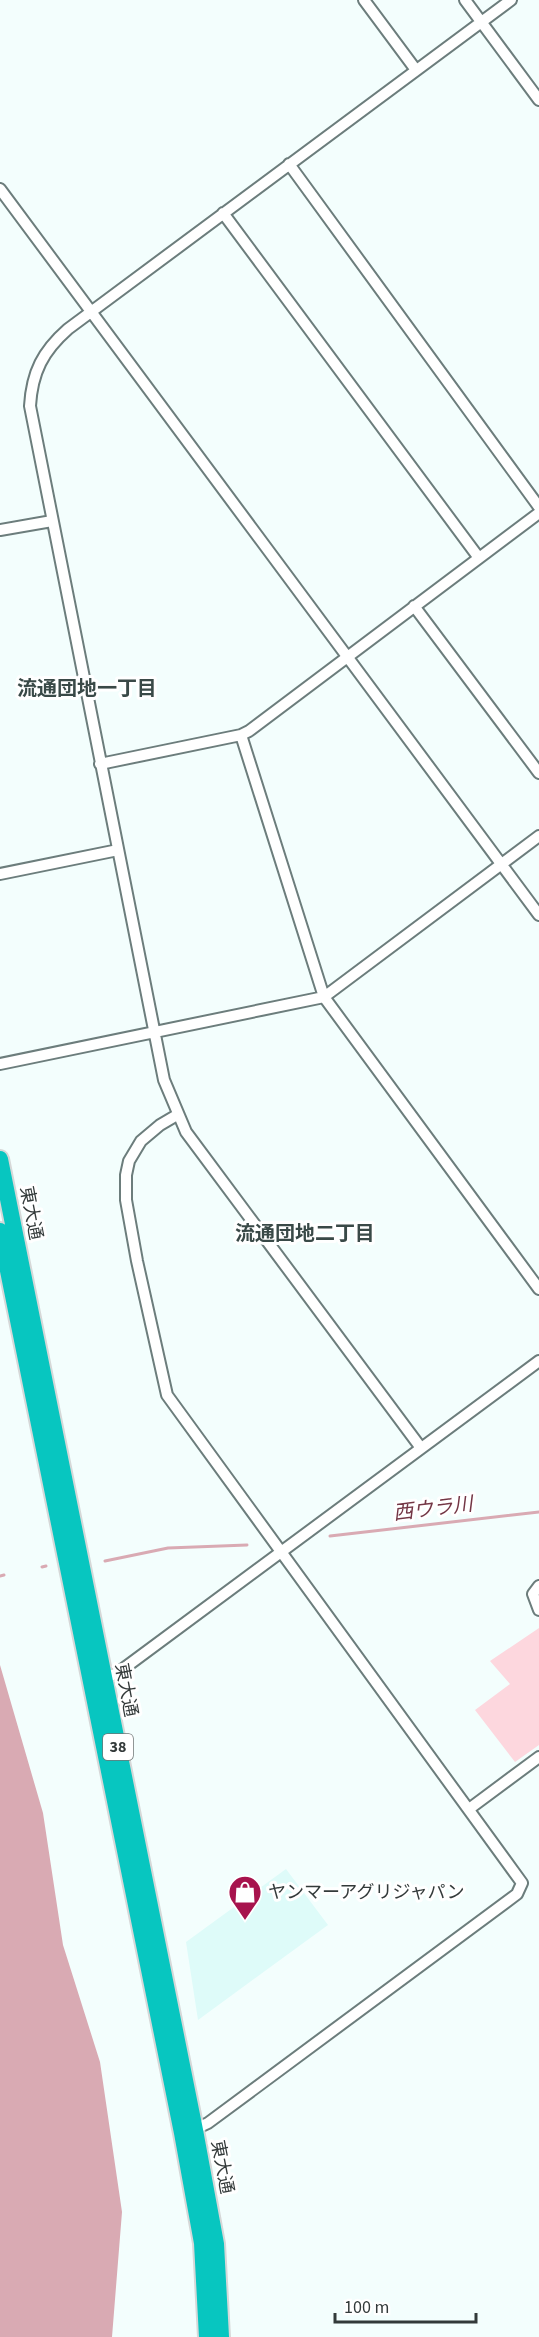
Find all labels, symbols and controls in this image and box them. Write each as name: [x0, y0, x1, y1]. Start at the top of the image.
district label: 流通団地一丁目: [17, 675, 157, 703]
street label: 東大通: [14, 1184, 48, 1242]
district label: 流通団地二丁目: [235, 1220, 375, 1248]
water label: 西ウラ川: [392, 1490, 476, 1528]
street label: 東大通: [109, 1661, 143, 1719]
road number: 38: [103, 1734, 133, 1760]
shop icon: ヤンマーアグリジャパン: [227, 1874, 263, 1921]
place label: ヤンマーアグリジャパン: [268, 1880, 464, 1905]
street label: 東大通: [205, 2138, 239, 2196]
scale bar: [335, 2286, 476, 2324]
text: 100 m: [344, 2295, 389, 2320]

